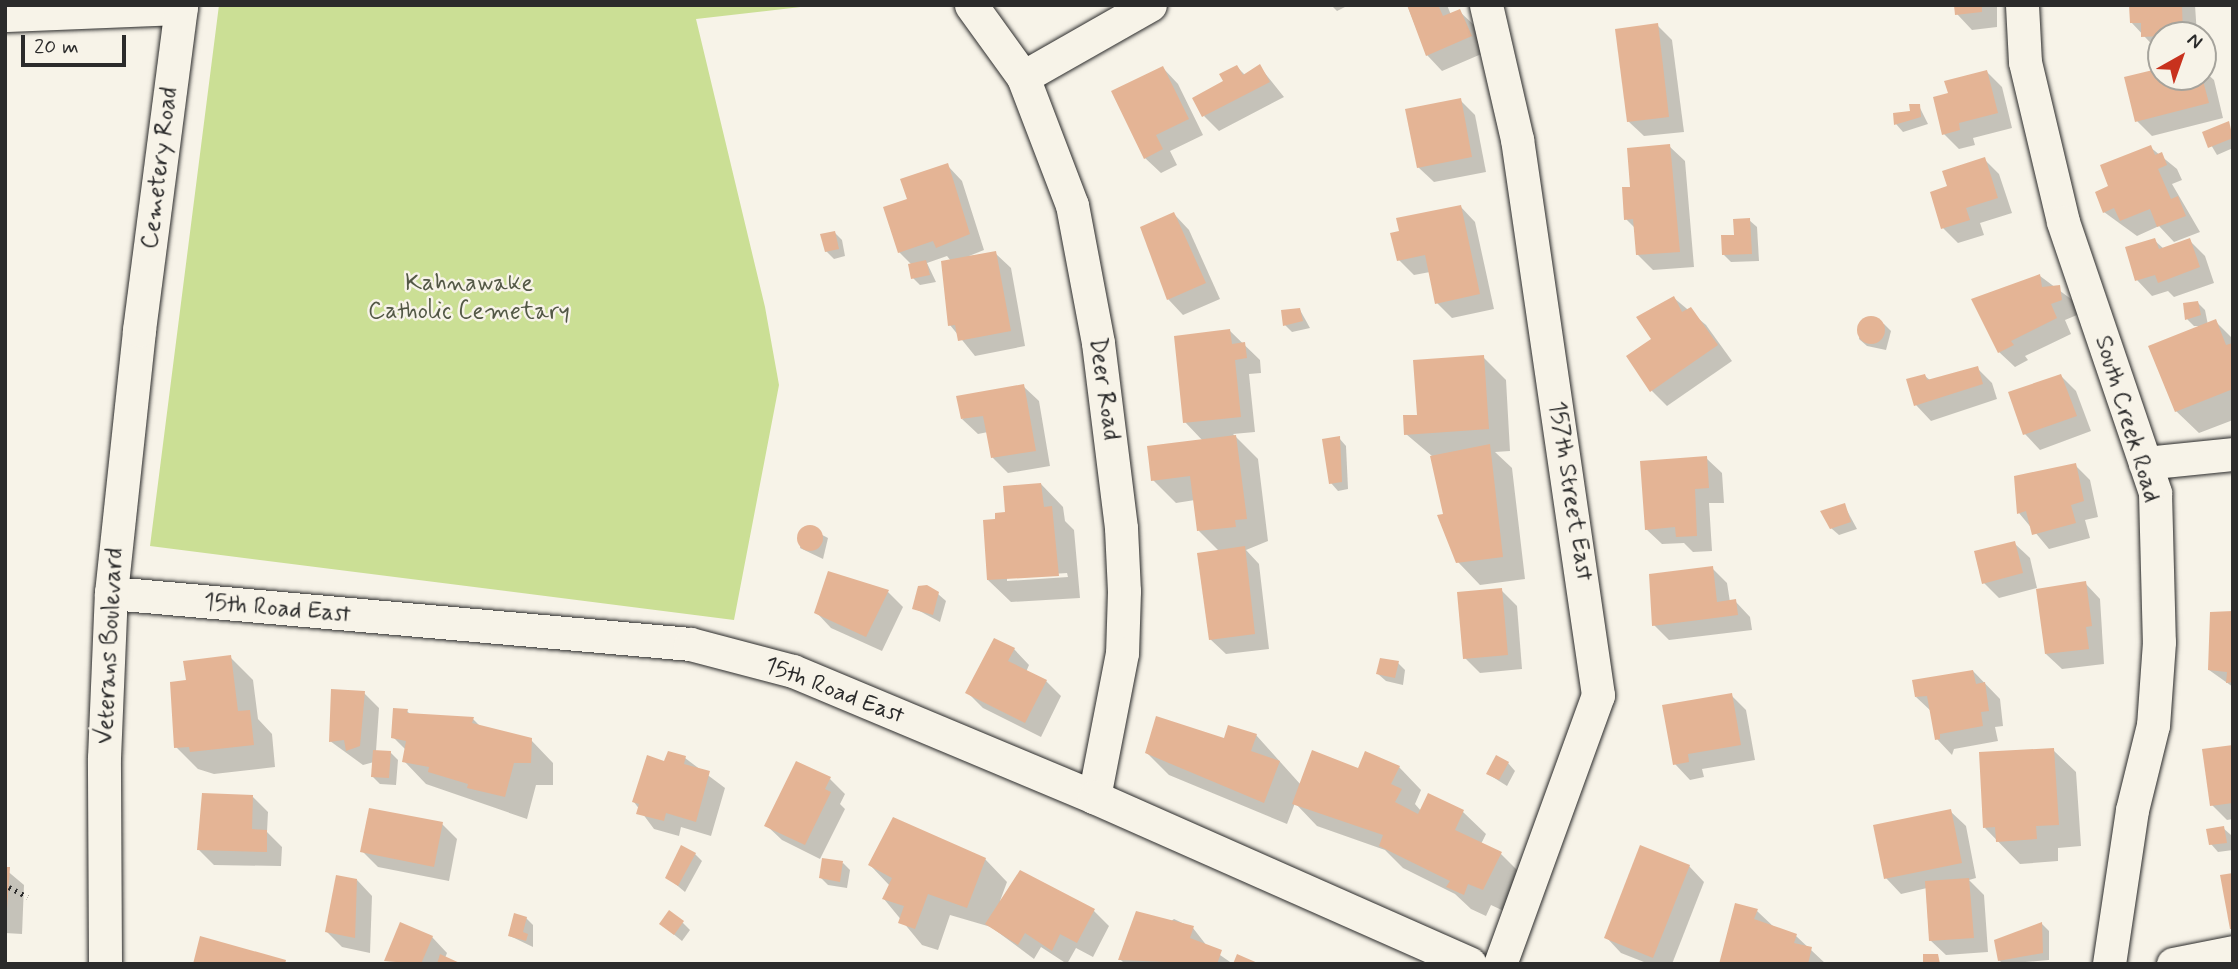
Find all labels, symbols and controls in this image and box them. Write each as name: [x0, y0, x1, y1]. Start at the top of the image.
scale bar: [24, 21, 130, 65]
north arrow: [2147, 21, 2217, 91]
text: N: [2182, 27, 2207, 55]
text: 20 m: [34, 33, 79, 61]
street label: Cemetery Road: [136, 86, 184, 250]
park label: Kahnawake Catholic Cemetary: [369, 270, 569, 326]
street label: South Creek Road: [2088, 332, 2166, 506]
street label: Deer Road: [1083, 336, 1125, 442]
street label: 157th Street East: [1542, 399, 1598, 583]
street label: Veterans Boulevard: [91, 548, 129, 744]
street label: 15th Road East: [202, 588, 352, 630]
street label: 15th Road East: [760, 651, 908, 731]

